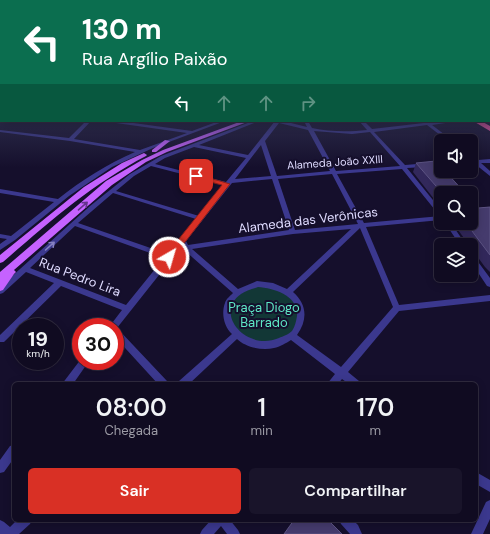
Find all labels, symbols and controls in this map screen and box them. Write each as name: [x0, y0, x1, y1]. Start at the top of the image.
text: 130 m: [82, 11, 162, 48]
icon: left: [16, 16, 68, 68]
text: Rua Argílio Paixão: [82, 47, 227, 71]
icon: left: [171, 92, 193, 114]
icon: ahead: [213, 92, 235, 114]
icon: ahead: [255, 92, 277, 114]
icon: right: [297, 92, 319, 114]
map controls: [434, 134, 478, 282]
button: sound: [434, 134, 478, 178]
street label: Alameda João XXIII: [287, 152, 383, 172]
pin: [179, 159, 213, 193]
icon: arrive: [185, 165, 207, 187]
button: search: [434, 186, 478, 230]
one-way arrow: [77, 201, 88, 210]
street label: Alameda das Verônicas: [237, 203, 379, 237]
position arrow: [148, 236, 190, 278]
button: layers: [434, 238, 478, 282]
one-way arrow: [44, 241, 55, 250]
street label: Rua Pedro Lira: [37, 254, 123, 300]
park label: Praça Diogo Barrado: [228, 299, 300, 331]
speed limit sign: 30: [72, 318, 124, 370]
text: 19: [28, 326, 48, 352]
text: km/h: [26, 347, 50, 360]
text: 08:00: [96, 392, 167, 423]
text: 1: [257, 392, 266, 423]
text: 170: [356, 392, 394, 423]
text: Chegada: [104, 422, 158, 439]
text: min: [251, 422, 273, 439]
text: m: [370, 422, 381, 439]
button: Sair: [28, 468, 241, 514]
button: Compartilhar: [249, 468, 462, 514]

